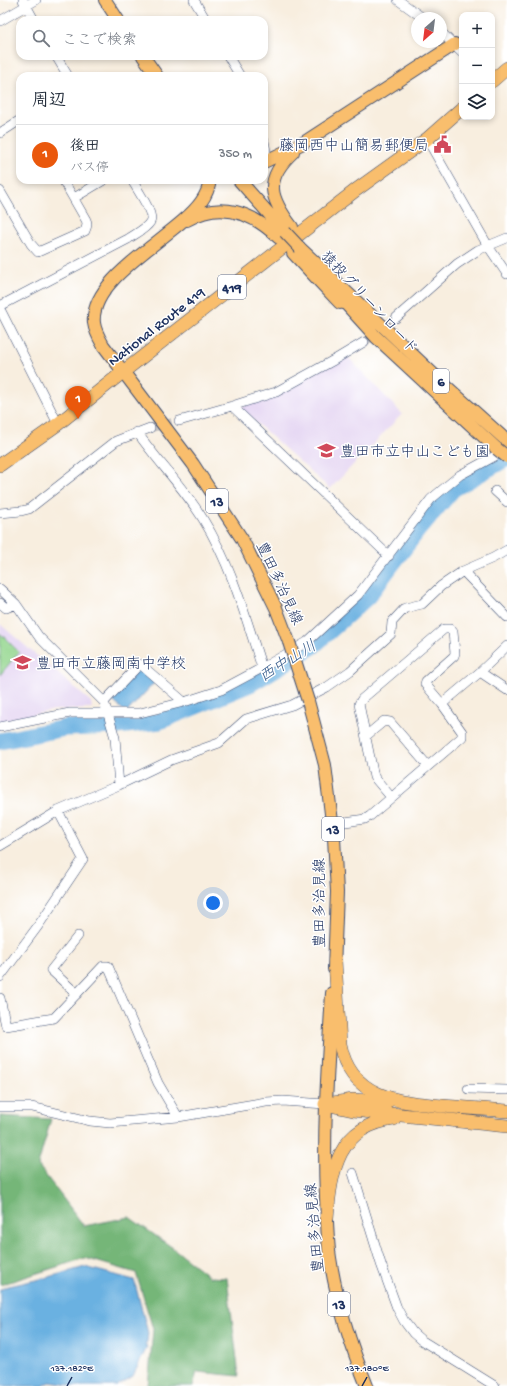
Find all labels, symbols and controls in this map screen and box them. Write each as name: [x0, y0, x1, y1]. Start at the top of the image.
north arrow: [411, 12, 447, 48]
map controls: [459, 12, 495, 120]
button: +: [459, 12, 495, 48]
search box: [16, 16, 268, 60]
icon: search: [30, 27, 52, 49]
text: ここで検索: [62, 32, 137, 50]
button: −: [459, 48, 495, 84]
button: layers: [459, 84, 495, 120]
text: 周辺: [32, 92, 66, 112]
public building icon: 藤岡西中山簡易郵便局: [432, 135, 452, 155]
place label: 藤岡西中山簡易郵便局: [279, 137, 429, 156]
text: 後田: [70, 138, 100, 156]
text: 1: [42, 147, 48, 162]
text: 350 m: [219, 147, 252, 162]
text: バス停: [70, 161, 109, 176]
street label: 猿投グリーンロード: [316, 248, 422, 359]
road number: 419: [218, 275, 246, 299]
street label: National Route 419: [105, 284, 210, 371]
road number: 6: [433, 369, 449, 393]
pin: 1: [65, 386, 91, 419]
school or university icon: 豊田市立中山こども園: [317, 441, 337, 461]
place label: 豊田市立中山こども園: [340, 443, 490, 462]
road number: 13: [206, 489, 228, 513]
street label: 豊田多治見線: [251, 539, 306, 628]
water label: 西中山川: [256, 636, 321, 688]
school or university icon: 豊田市立藤岡南中学校: [13, 653, 33, 673]
place label: 豊田市立藤岡南中学校: [36, 655, 186, 674]
road number: 13: [322, 817, 344, 841]
street label: 豊田多治見線: [311, 858, 330, 948]
your location: [203, 893, 223, 913]
street label: 豊田多治見線: [302, 1182, 329, 1274]
road number: 13: [328, 1292, 350, 1316]
text: 137.182°E: [50, 1363, 94, 1375]
text: 137.180°E: [344, 1363, 390, 1375]

